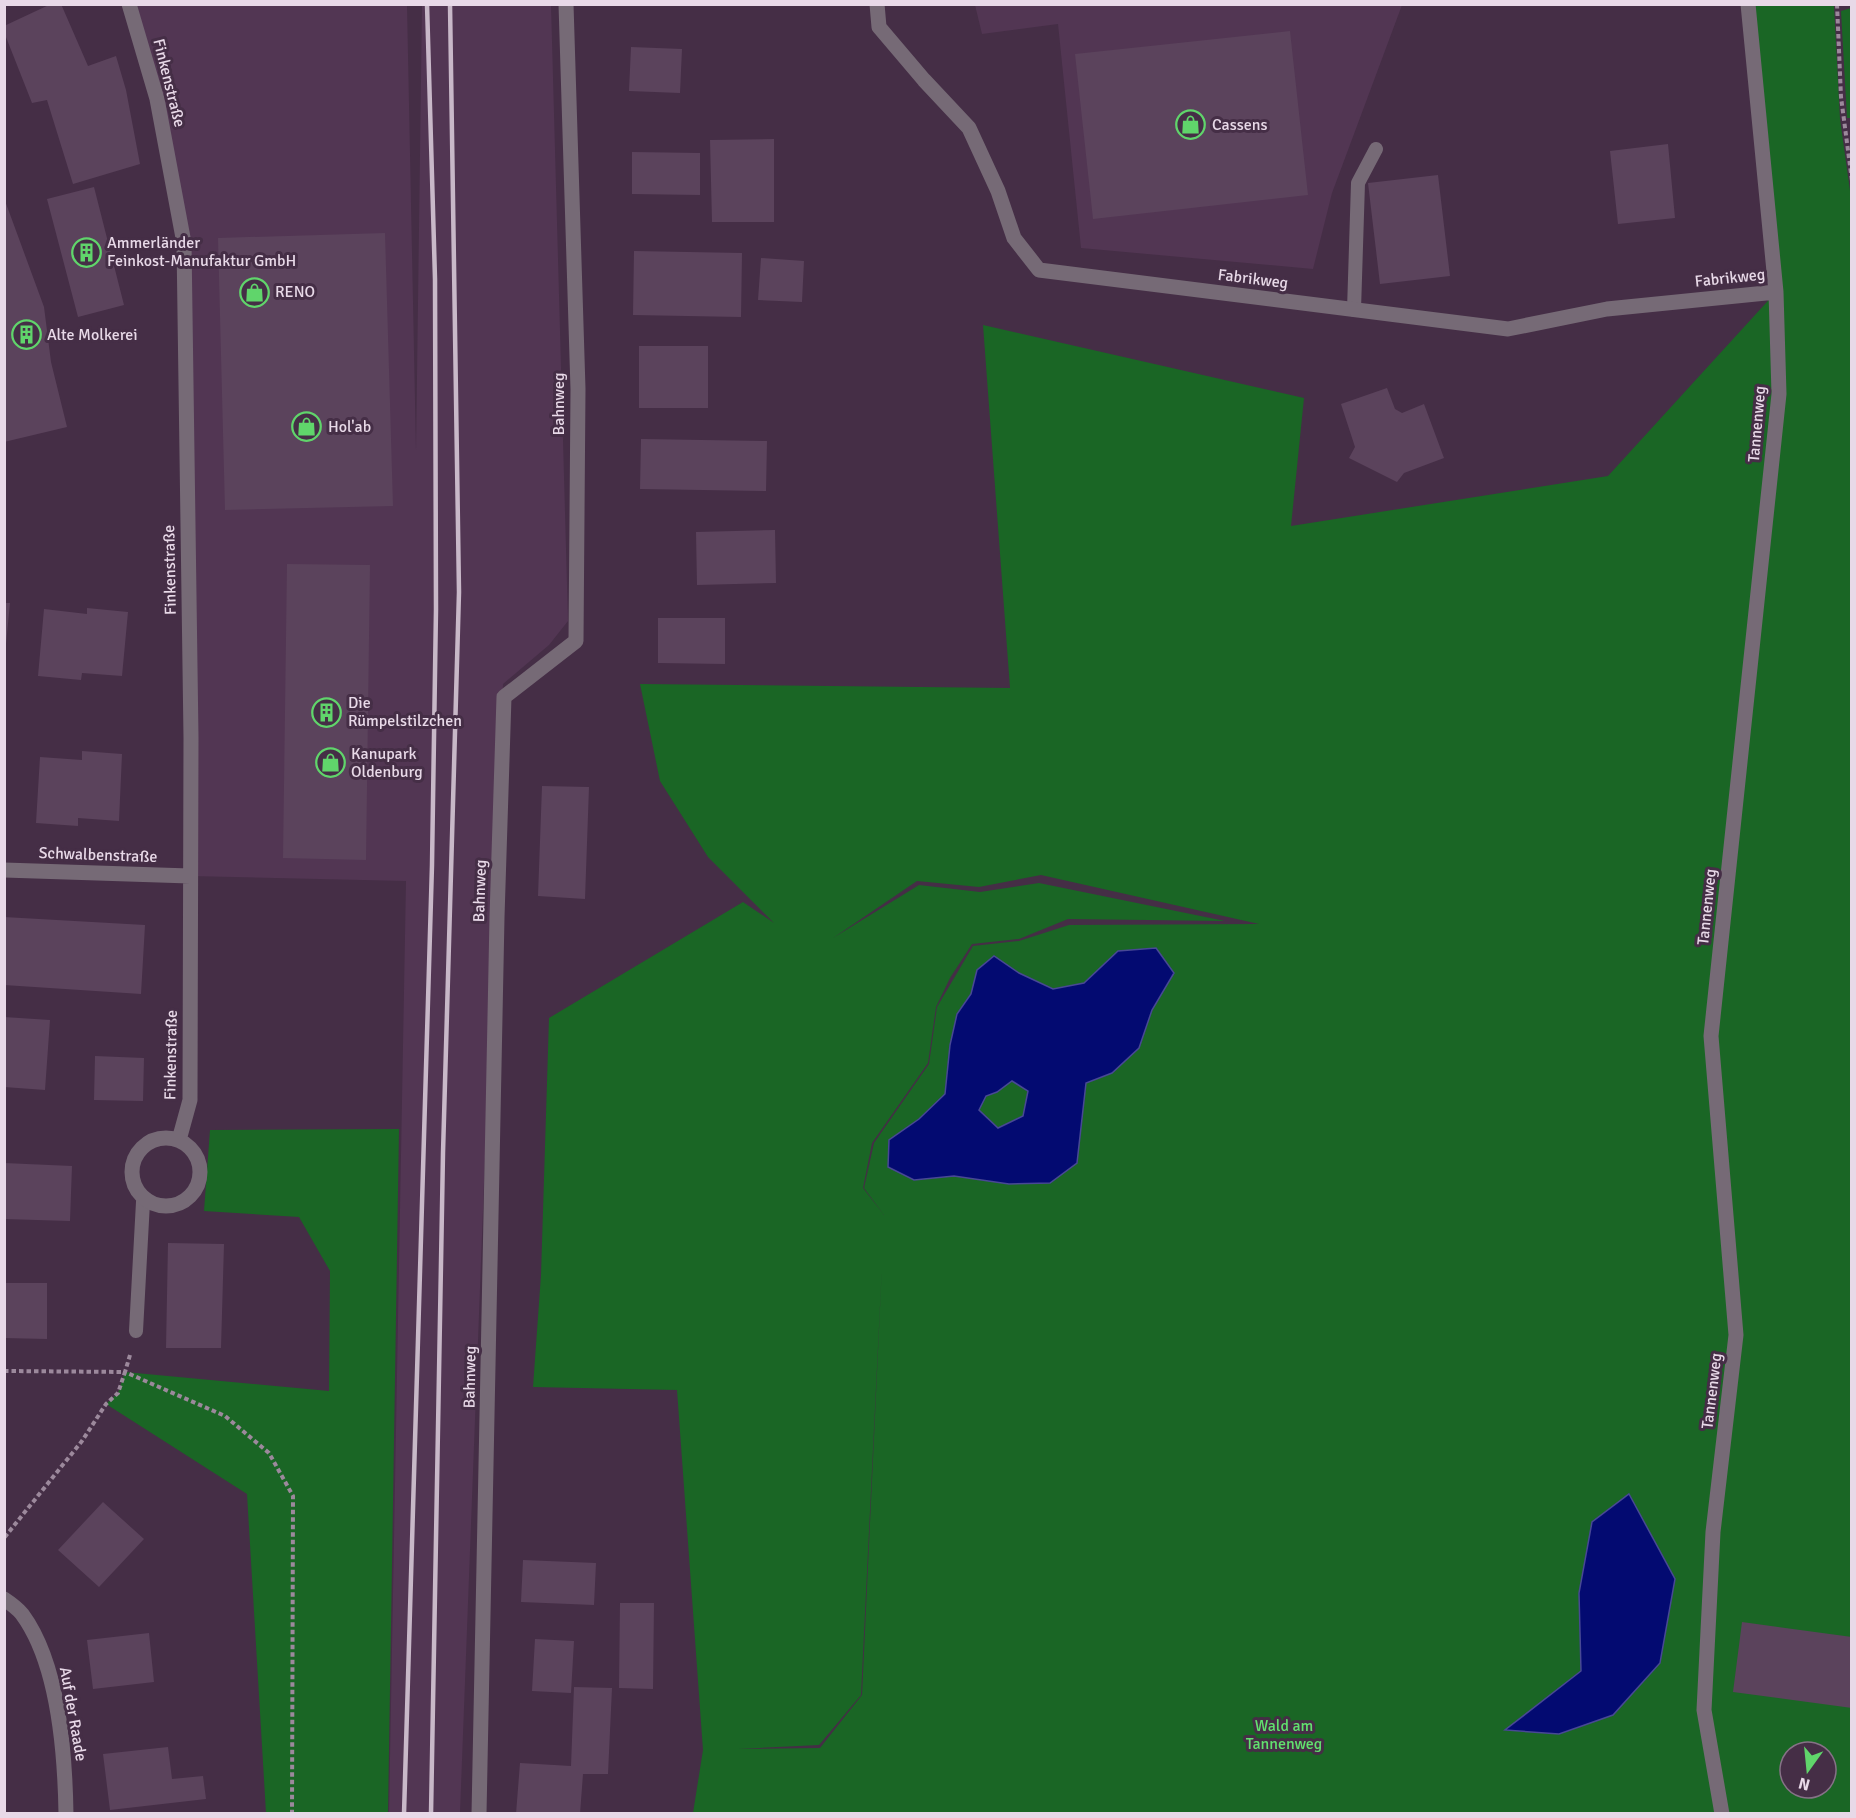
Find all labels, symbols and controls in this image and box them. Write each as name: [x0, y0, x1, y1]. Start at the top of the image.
street label: Finkenstraße: [148, 37, 190, 129]
shop icon: Cassens: [1175, 109, 1207, 141]
place label: Cassens: [1212, 115, 1267, 135]
place label: Ammerländer Feinkost-Manufaktur GmbH: [107, 233, 296, 271]
building icon: Ammerländer Feinkost-Manufaktur GmbH: [70, 236, 102, 268]
street label: Fabrikweg: [1694, 264, 1766, 292]
street label: Fabrikweg: [1217, 265, 1289, 293]
shop icon: RENO: [238, 276, 270, 308]
place label: RENO: [275, 282, 315, 302]
building icon: Alte Molkerei: [10, 319, 42, 351]
place label: Alte Molkerei: [47, 325, 138, 345]
street label: Bahnweg: [549, 373, 569, 435]
street label: Tannenweg: [1744, 385, 1770, 463]
shop icon: Hol'ab: [291, 411, 323, 443]
place label: Hol'ab: [328, 417, 371, 437]
street label: Finkenstraße: [159, 525, 181, 615]
place label: Die Rümpelstilzchen: [348, 693, 462, 731]
building icon: Die Rümpelstilzchen: [311, 696, 343, 728]
place label: Kanupark Oldenburg: [351, 744, 423, 782]
shop icon: Kanupark Oldenburg: [314, 747, 346, 779]
street label: Schwalbenstraße: [38, 843, 158, 867]
street label: Bahnweg: [469, 859, 491, 923]
street label: Tannenweg: [1693, 868, 1721, 946]
street label: Finkenstraße: [160, 1010, 182, 1100]
street label: Bahnweg: [459, 1345, 481, 1409]
street label: Tannenweg: [1697, 1352, 1727, 1430]
street label: Auf der Raade: [55, 1665, 91, 1763]
park label: Wald am Tannenweg: [1246, 1716, 1322, 1754]
north arrow: [1778, 1740, 1838, 1800]
text: N: [1796, 1772, 1812, 1795]

